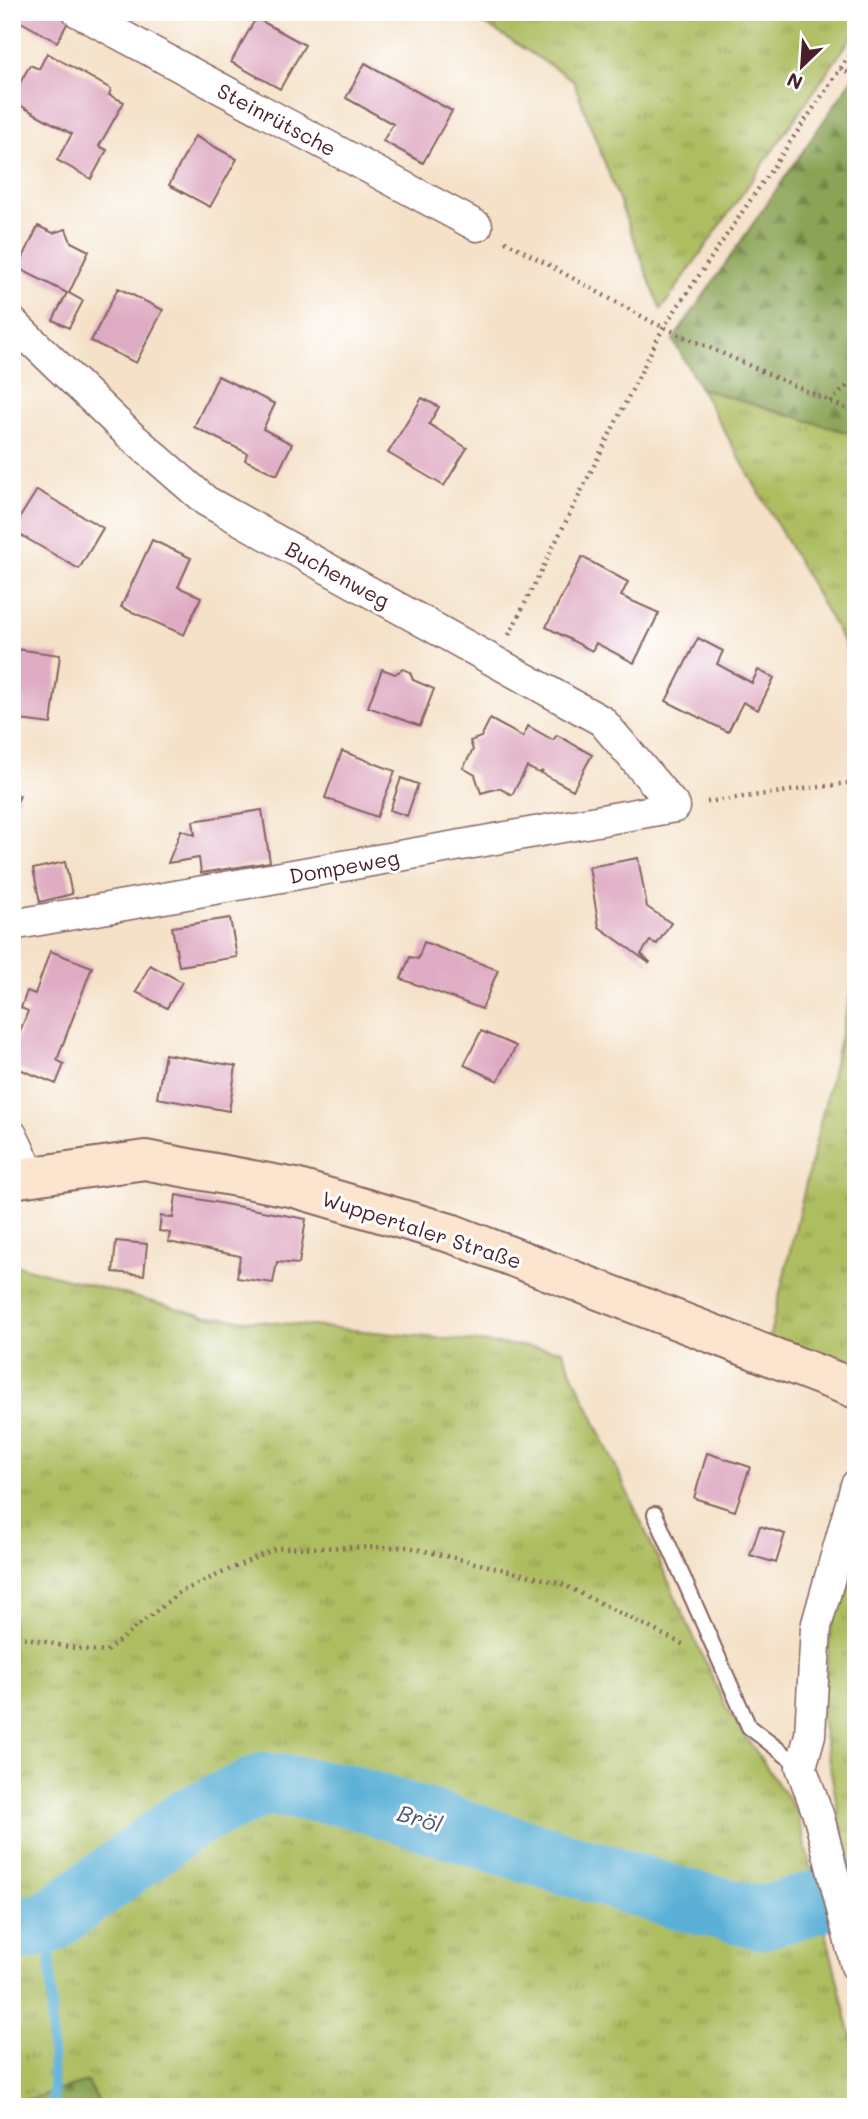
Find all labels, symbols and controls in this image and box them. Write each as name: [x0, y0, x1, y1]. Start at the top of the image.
north arrow: [766, 32, 836, 102]
text: N: [783, 67, 806, 96]
street label: Steinrütsche: [213, 76, 341, 162]
street label: Buchenweg: [281, 534, 395, 614]
street label: Dompeweg: [287, 843, 401, 889]
street label: Wuppertaler Straße: [319, 1184, 525, 1274]
water label: Bröl: [394, 1797, 446, 1839]

